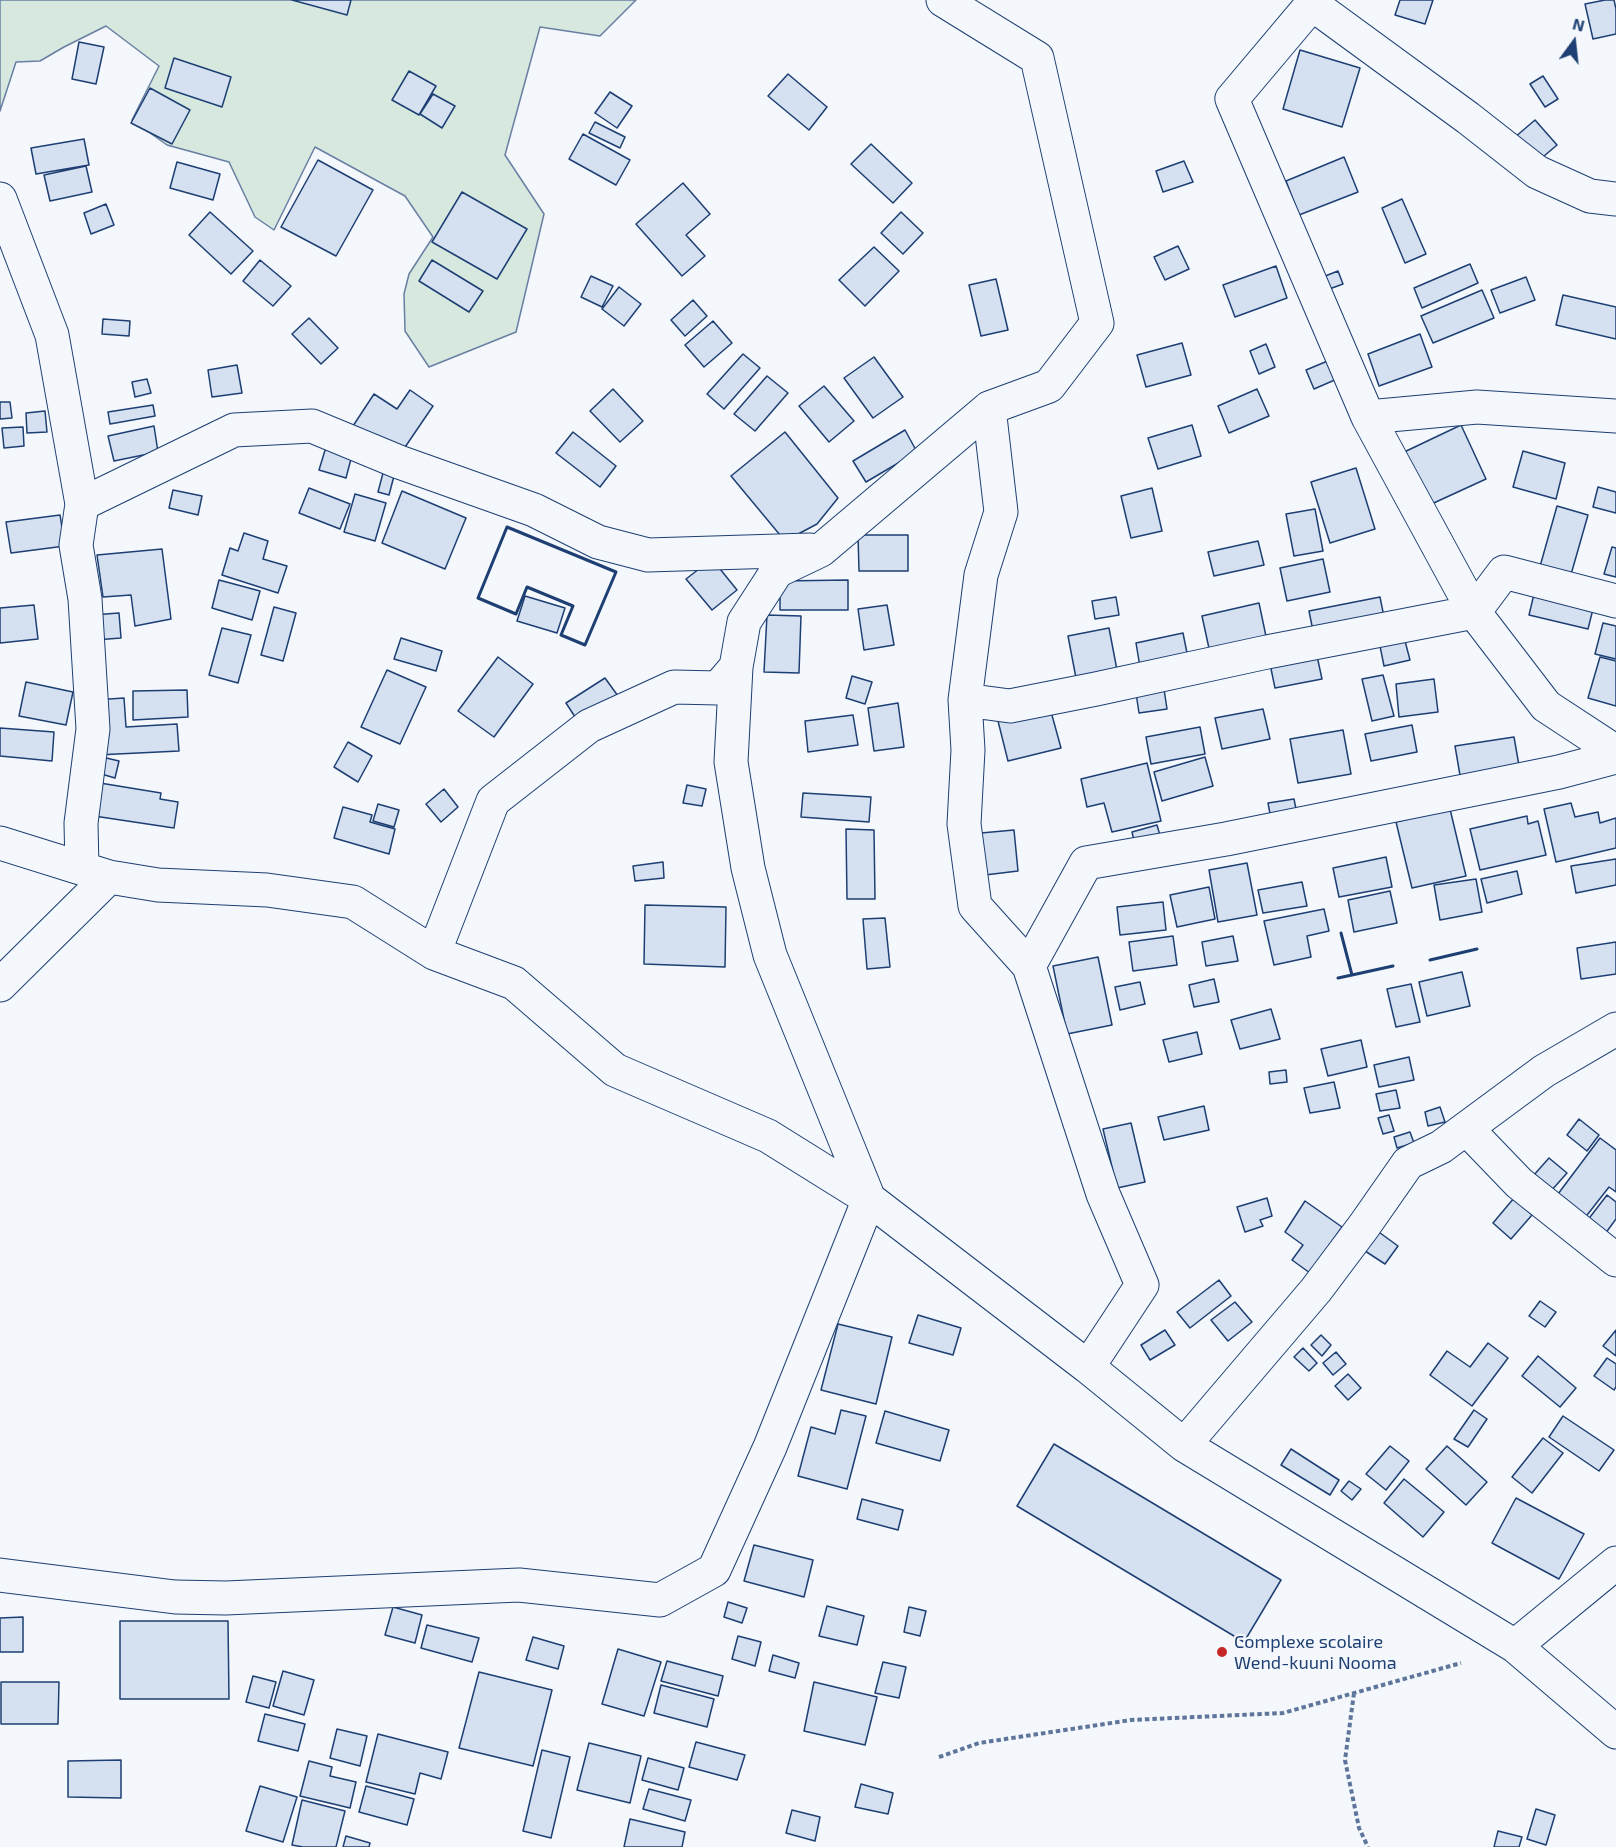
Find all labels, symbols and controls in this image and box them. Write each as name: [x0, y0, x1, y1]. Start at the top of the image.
north arrow: [1544, 12, 1604, 72]
text: N: [1571, 13, 1587, 35]
place label: Complexe scolaire Wend-kuuni Nooma: [1234, 1631, 1397, 1674]
marker: Complexe scolaire Wend-kuuni Nooma: [1215, 1645, 1229, 1659]

